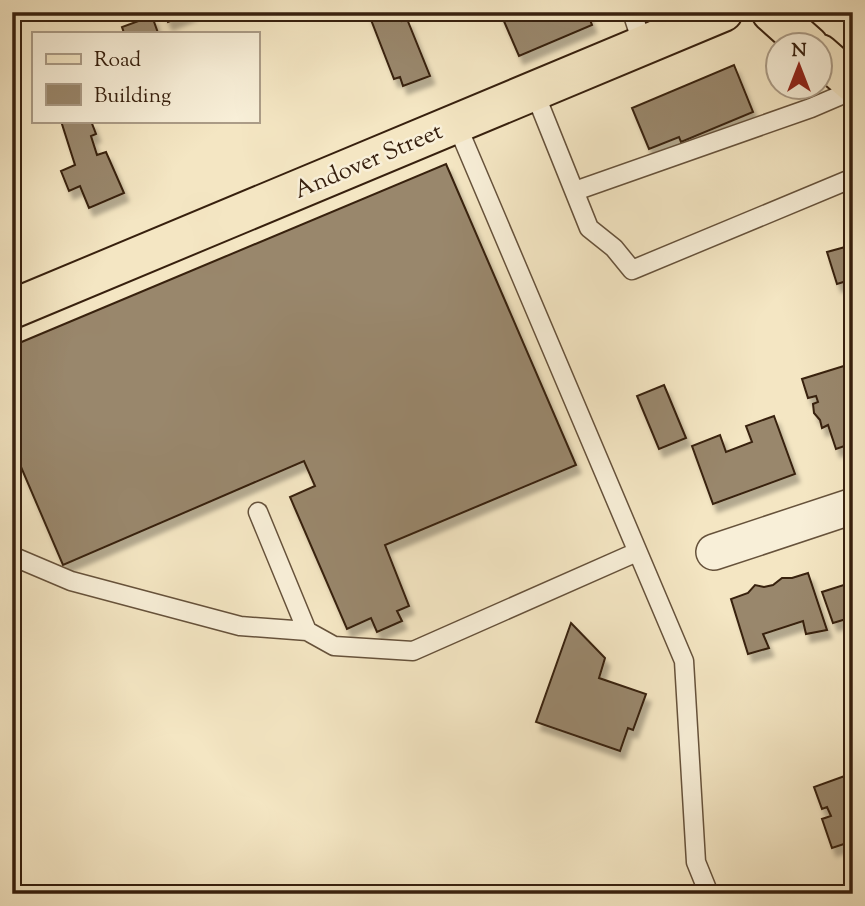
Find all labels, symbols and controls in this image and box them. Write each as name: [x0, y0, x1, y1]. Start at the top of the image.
legend: [32, 32, 259, 122]
north arrow: [764, 32, 834, 102]
text: N: [791, 38, 807, 65]
text: Road: [94, 46, 141, 76]
text: Building: [94, 82, 171, 112]
street label: Andover Street: [289, 115, 448, 208]

